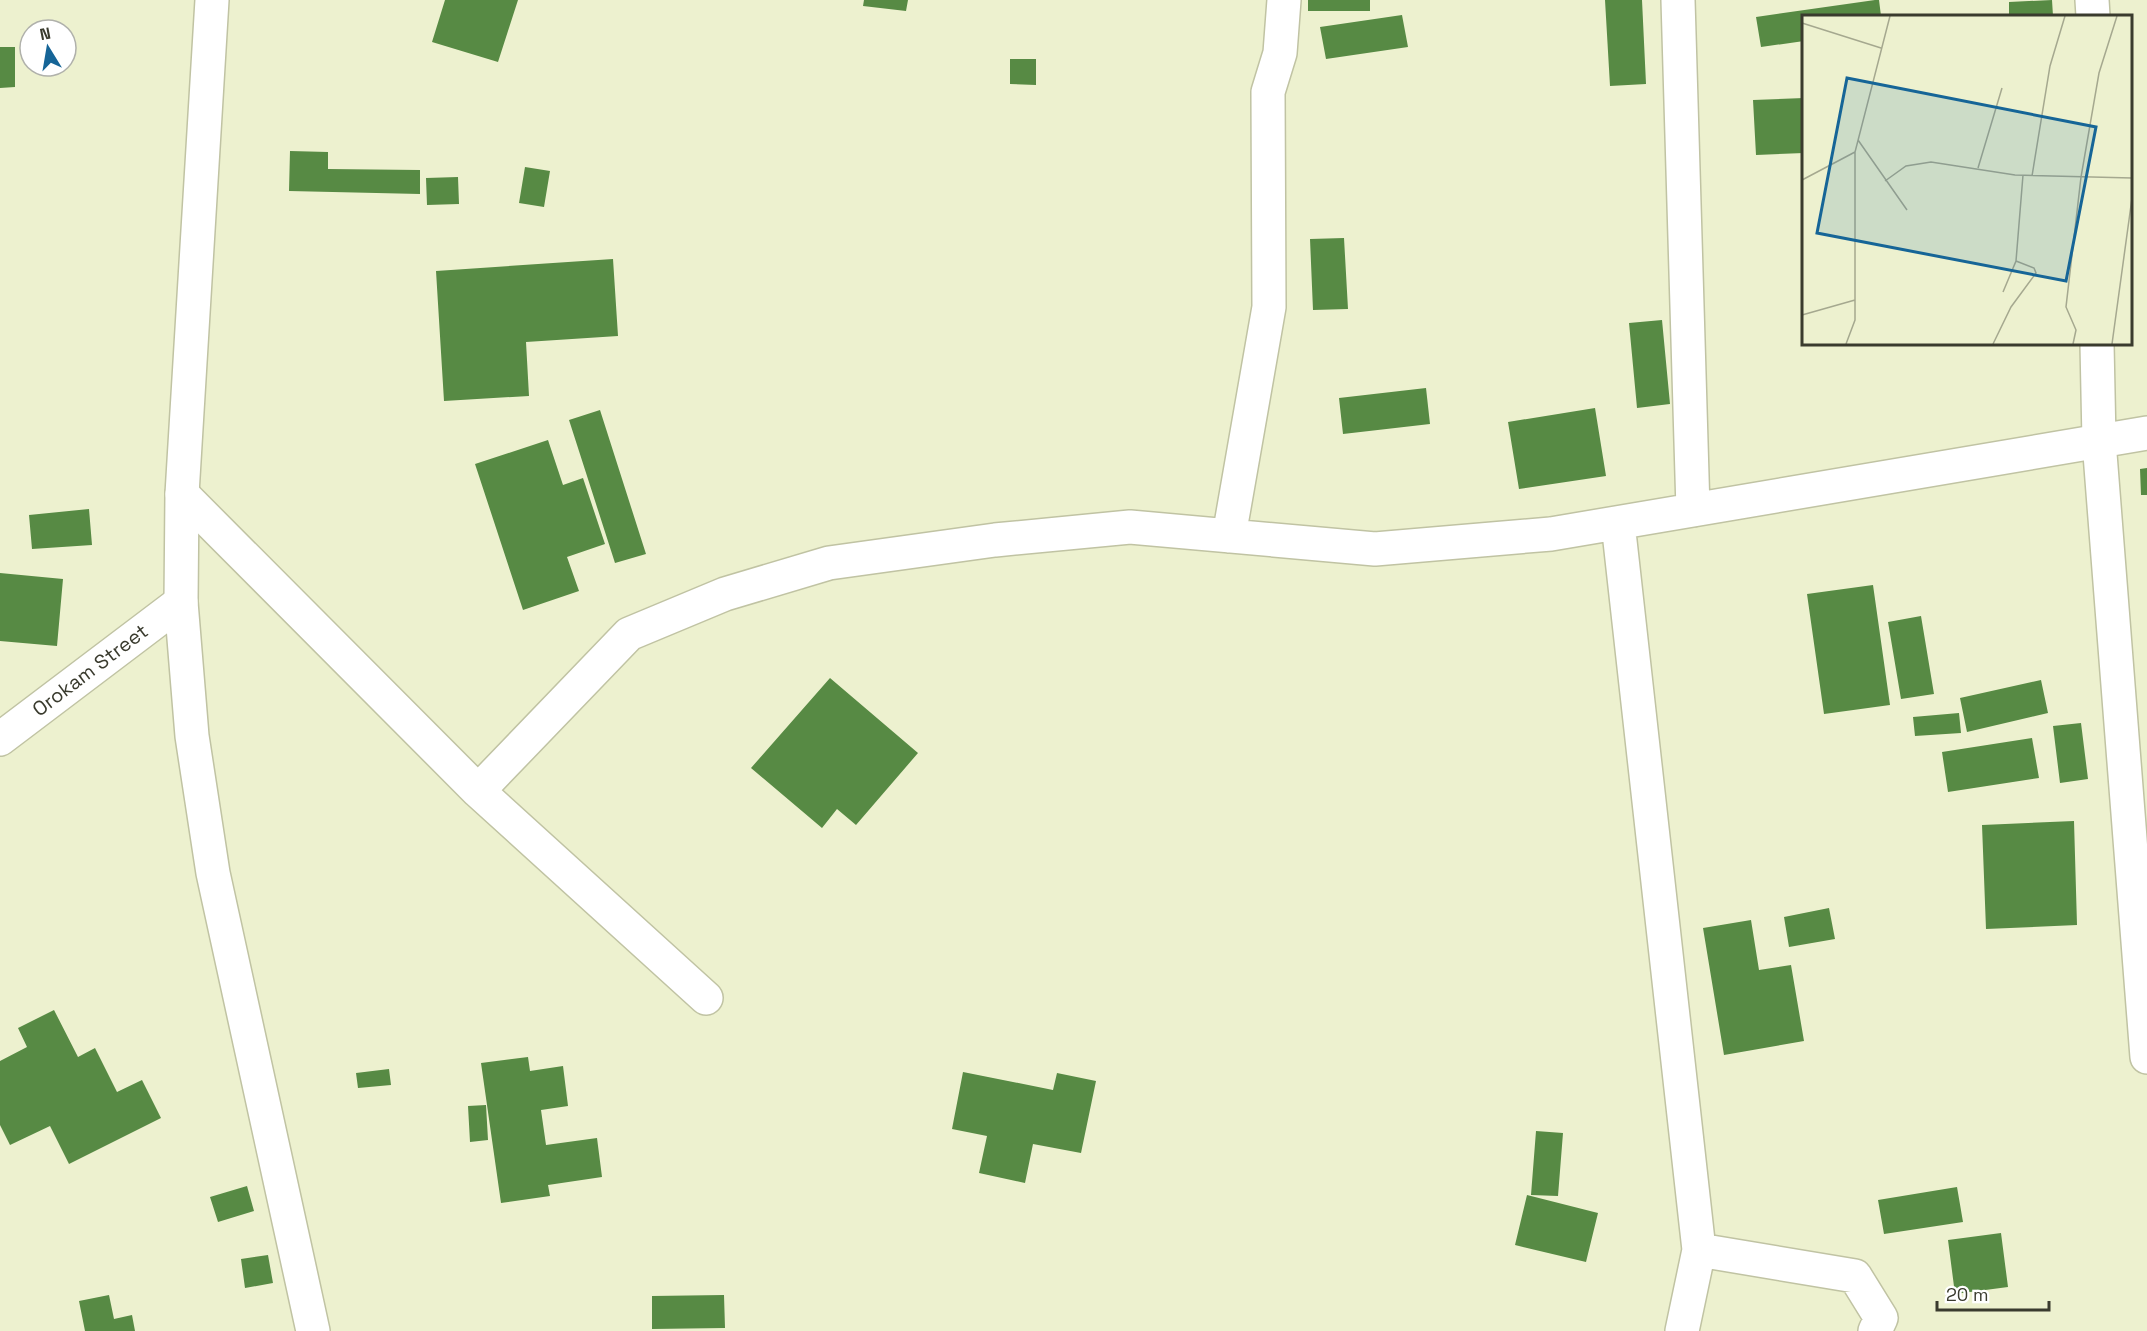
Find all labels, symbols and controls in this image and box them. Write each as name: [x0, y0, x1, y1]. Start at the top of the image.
inset map: [1802, 15, 2132, 345]
north arrow: [18, 18, 78, 78]
text: N: [38, 22, 53, 45]
street label: Orokam Street: [27, 618, 153, 722]
scale bar: [1937, 1274, 2050, 1312]
text: 20 m: [1946, 1283, 1989, 1306]

